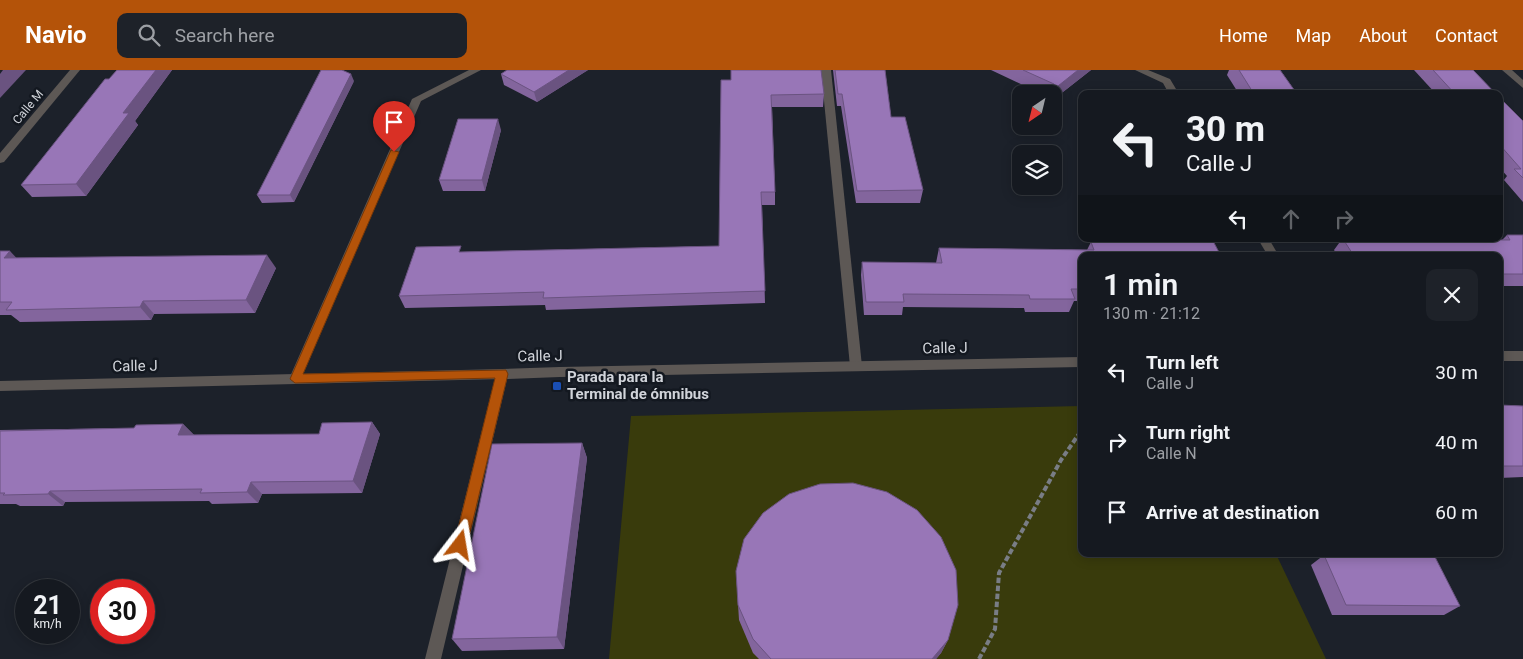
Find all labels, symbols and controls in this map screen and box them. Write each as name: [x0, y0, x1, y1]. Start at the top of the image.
search box: [117, 13, 467, 58]
text: Navio: [25, 21, 87, 49]
icon: search: [135, 21, 163, 49]
text: Search here: [175, 24, 275, 47]
text: Home: [1219, 25, 1268, 46]
text: Map: [1296, 25, 1331, 46]
text: About: [1359, 25, 1407, 46]
text: Contact: [1435, 25, 1498, 46]
north arrow: [1012, 85, 1062, 135]
map controls: [1012, 85, 1062, 195]
street label: Calle M: [10, 87, 46, 127]
pin: [373, 101, 415, 152]
icon: arrive: [380, 108, 408, 136]
text: 30 m: [1186, 109, 1265, 150]
icon: left: [1103, 110, 1168, 175]
button: layers: [1012, 145, 1062, 195]
text: Calle J: [1186, 151, 1252, 176]
icon: left: [1224, 205, 1252, 233]
icon: ahead: [1277, 205, 1305, 233]
icon: right: [1330, 205, 1358, 233]
text: 1 min: [1103, 267, 1178, 302]
button: close: [1426, 269, 1478, 321]
text: 130 m · 21:12: [1103, 304, 1200, 323]
street label: Calle J: [922, 339, 968, 357]
street label: Calle J: [517, 347, 563, 365]
text: Turn left: [1146, 351, 1219, 374]
street label: Calle J: [112, 357, 158, 375]
icon: left: [1103, 358, 1131, 386]
text: 30 m: [1435, 361, 1478, 384]
place label: Parada para la Terminal de ómnibus: [567, 368, 709, 403]
text: Calle J: [1146, 374, 1194, 393]
marker: Parada para la Terminal de ómnibus: [551, 380, 563, 392]
text: Turn right: [1146, 421, 1230, 444]
icon: right: [1103, 428, 1131, 456]
text: 40 m: [1435, 431, 1478, 454]
text: Calle N: [1146, 444, 1197, 463]
icon: arrive: [1103, 498, 1131, 526]
text: Arrive at destination: [1146, 501, 1319, 524]
text: 60 m: [1435, 501, 1478, 524]
position arrow: [433, 518, 485, 570]
speed limit sign: 30: [90, 579, 155, 644]
text: 21: [33, 591, 62, 620]
text: km/h: [33, 617, 62, 631]

